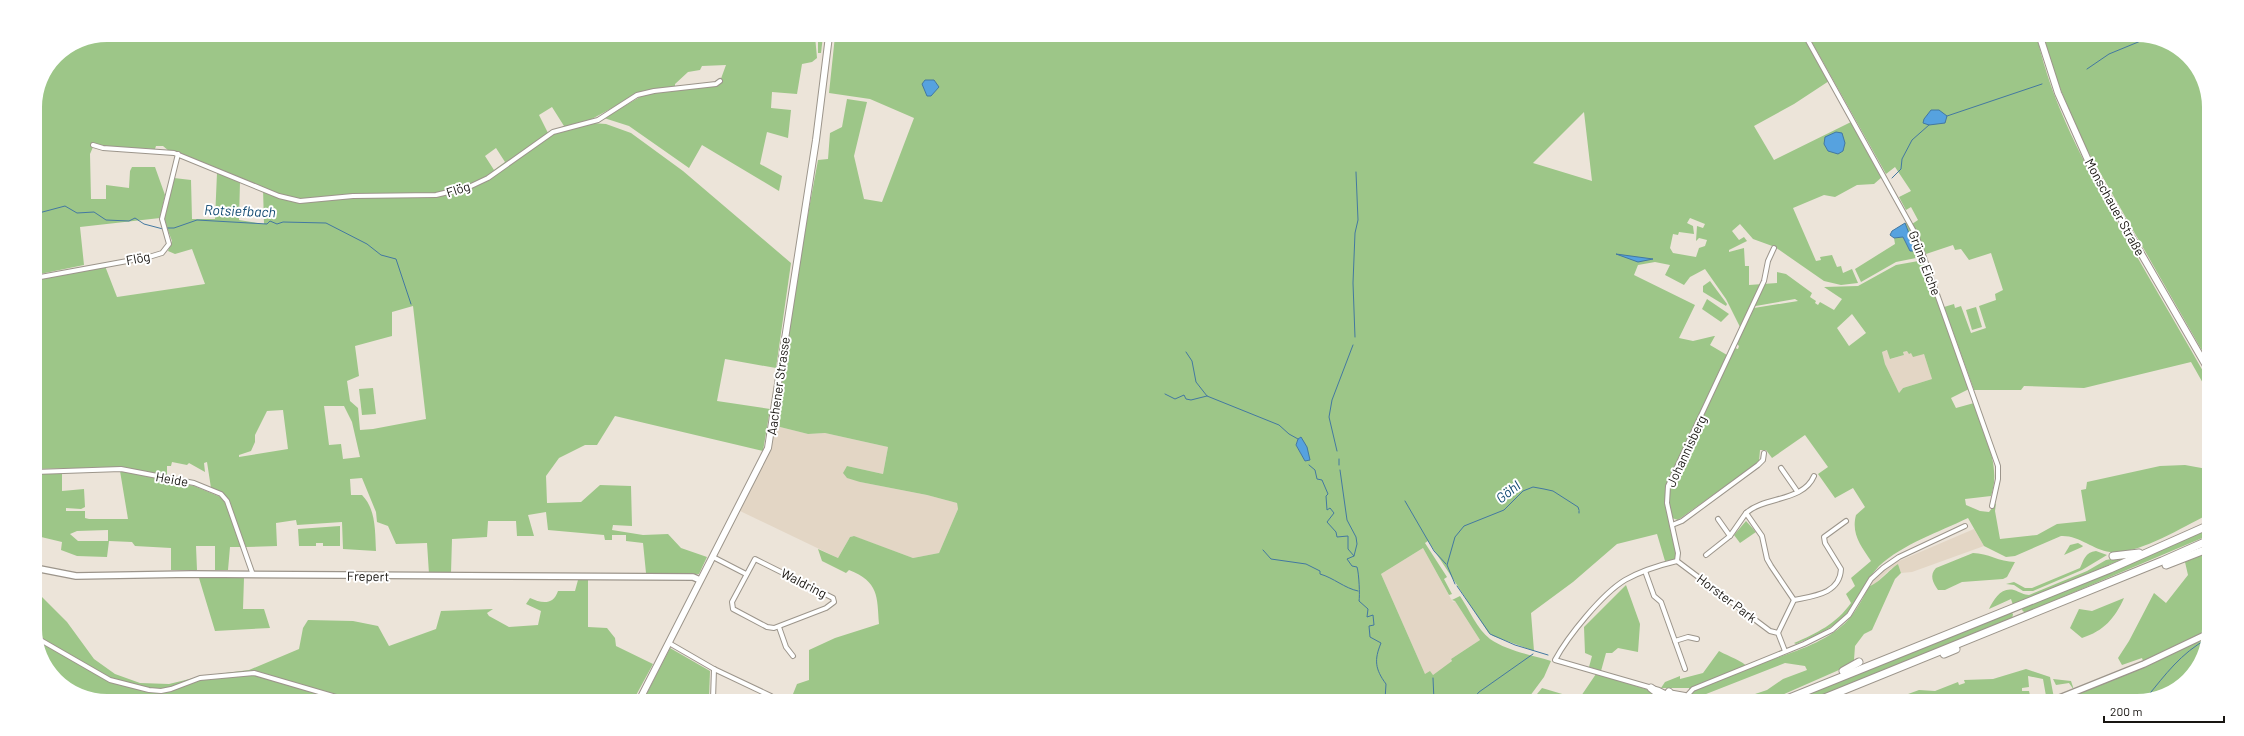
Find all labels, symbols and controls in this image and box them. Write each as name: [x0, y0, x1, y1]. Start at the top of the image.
street label: Monschauer Straße: [2082, 155, 2148, 259]
street label: Flög: [444, 178, 472, 200]
water label: Rotsiefbach: [204, 201, 276, 220]
street label: Grüne Eiche: [1905, 228, 1945, 298]
street label: Flög: [125, 248, 151, 268]
street label: Aachener Strasse: [763, 336, 793, 436]
street label: Johannisberg: [1662, 413, 1710, 489]
street label: Heide: [154, 468, 190, 490]
water label: Göhl: [1492, 477, 1523, 506]
street label: Waldring: [778, 565, 830, 601]
street label: Frepert: [347, 568, 389, 584]
street label: Horster Park: [1694, 570, 1760, 626]
scale bar: [2104, 698, 2224, 724]
text: 200 m: [2110, 704, 2142, 718]

